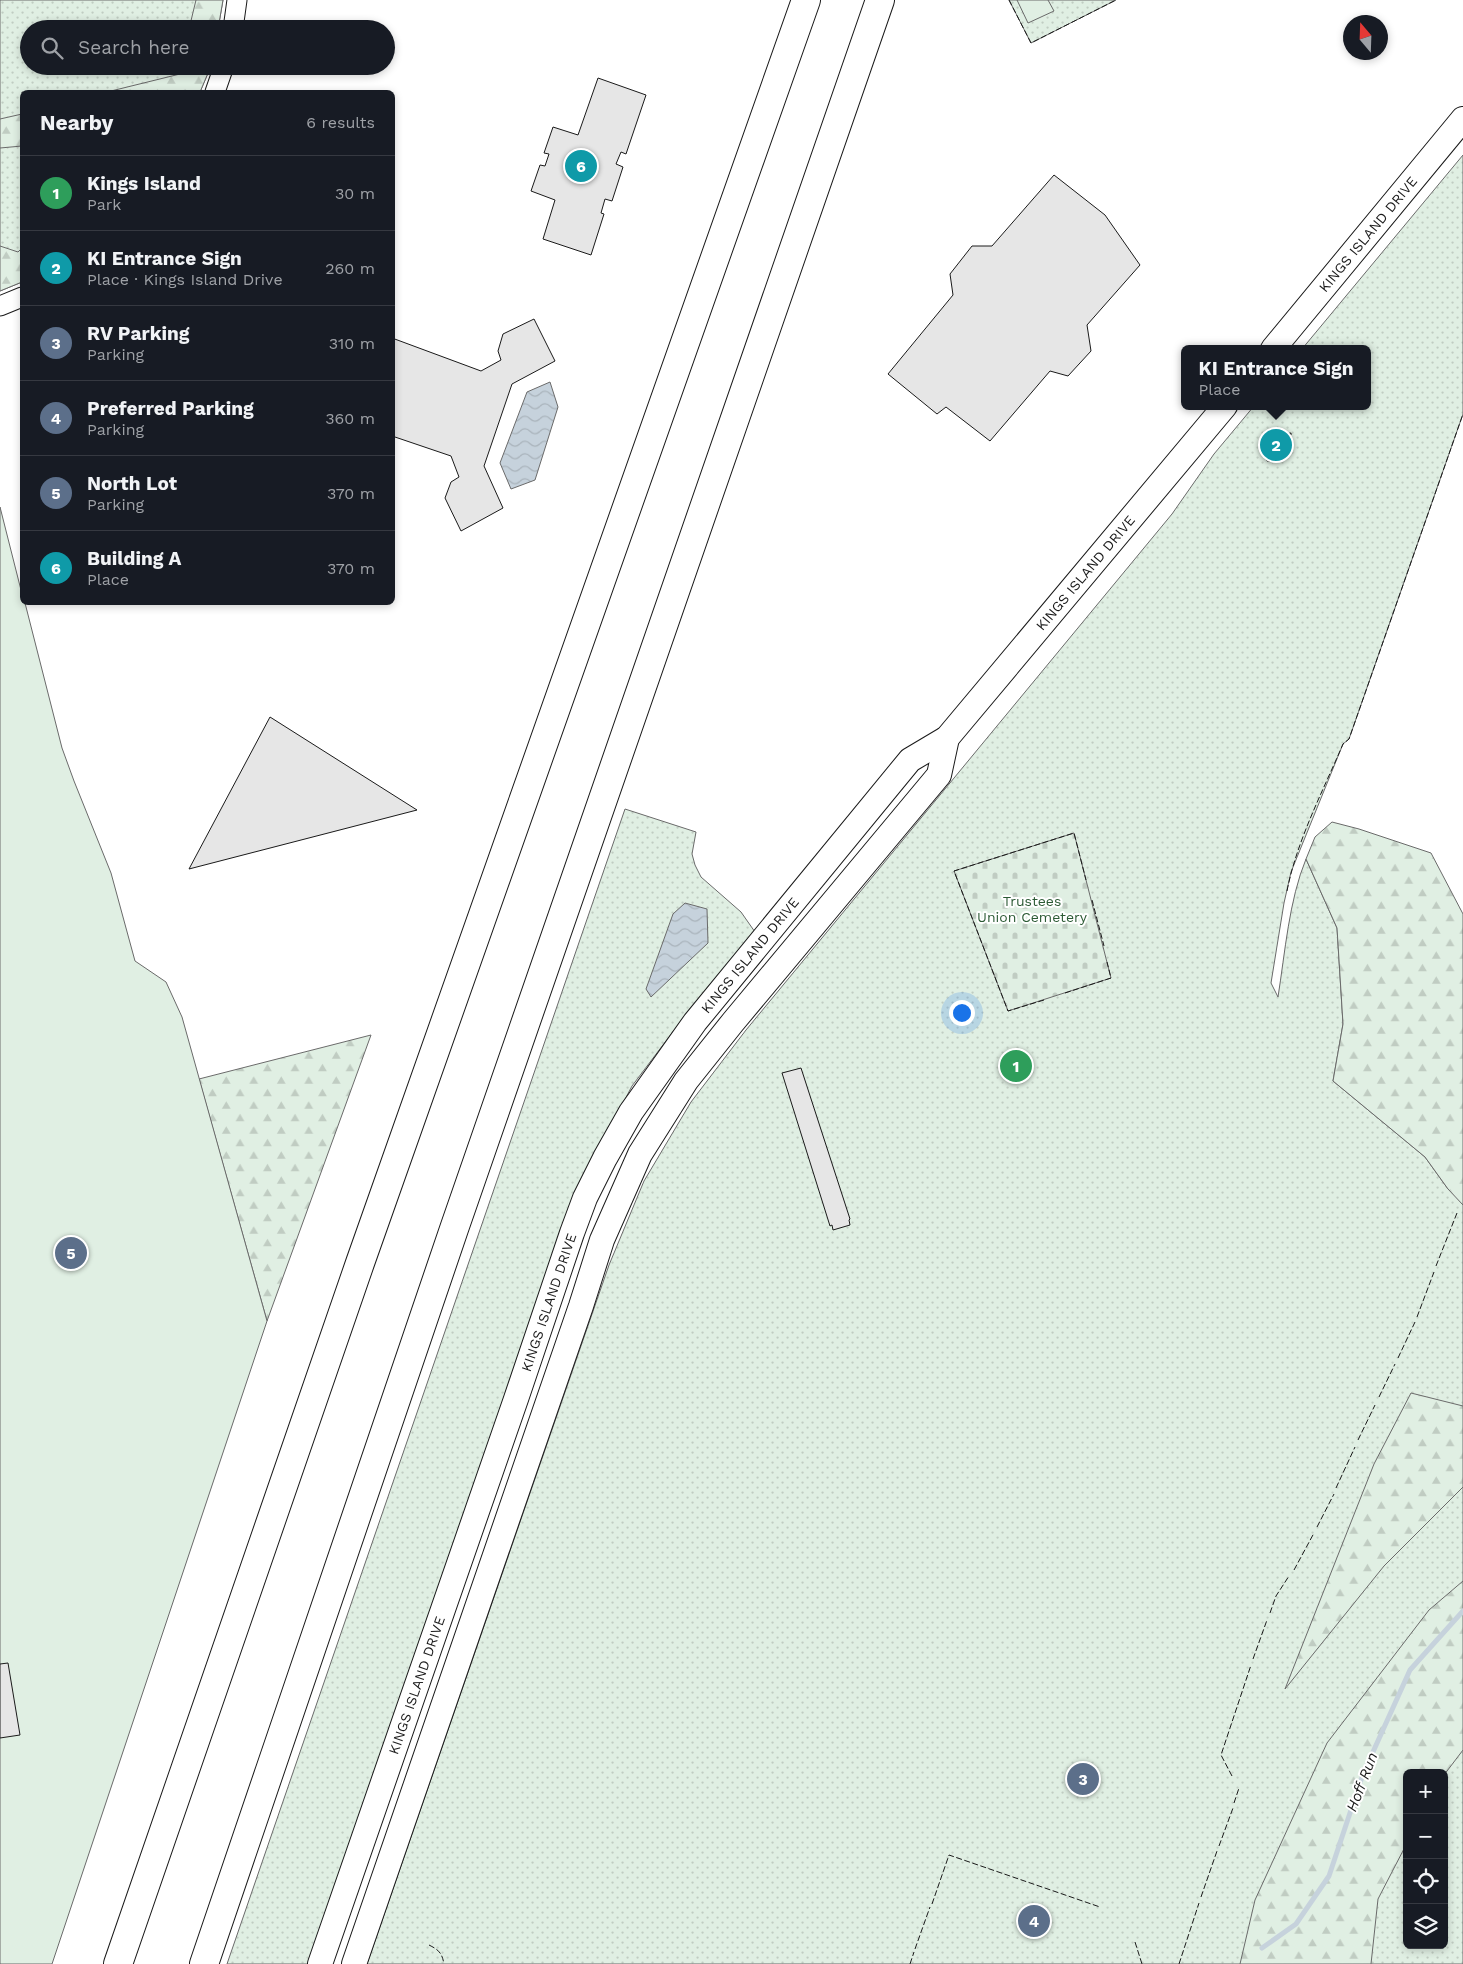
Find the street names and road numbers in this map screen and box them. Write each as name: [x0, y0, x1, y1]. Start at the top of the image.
street label: KINGS ISLAND DRIVE: [1316, 173, 1420, 295]
street label: KINGS ISLAND DRIVE: [1033, 512, 1138, 634]
street label: KINGS ISLAND DRIVE: [698, 894, 802, 1016]
street label: KINGS ISLAND DRIVE: [518, 1231, 579, 1374]
street label: KINGS ISLAND DRIVE: [385, 1614, 448, 1756]

